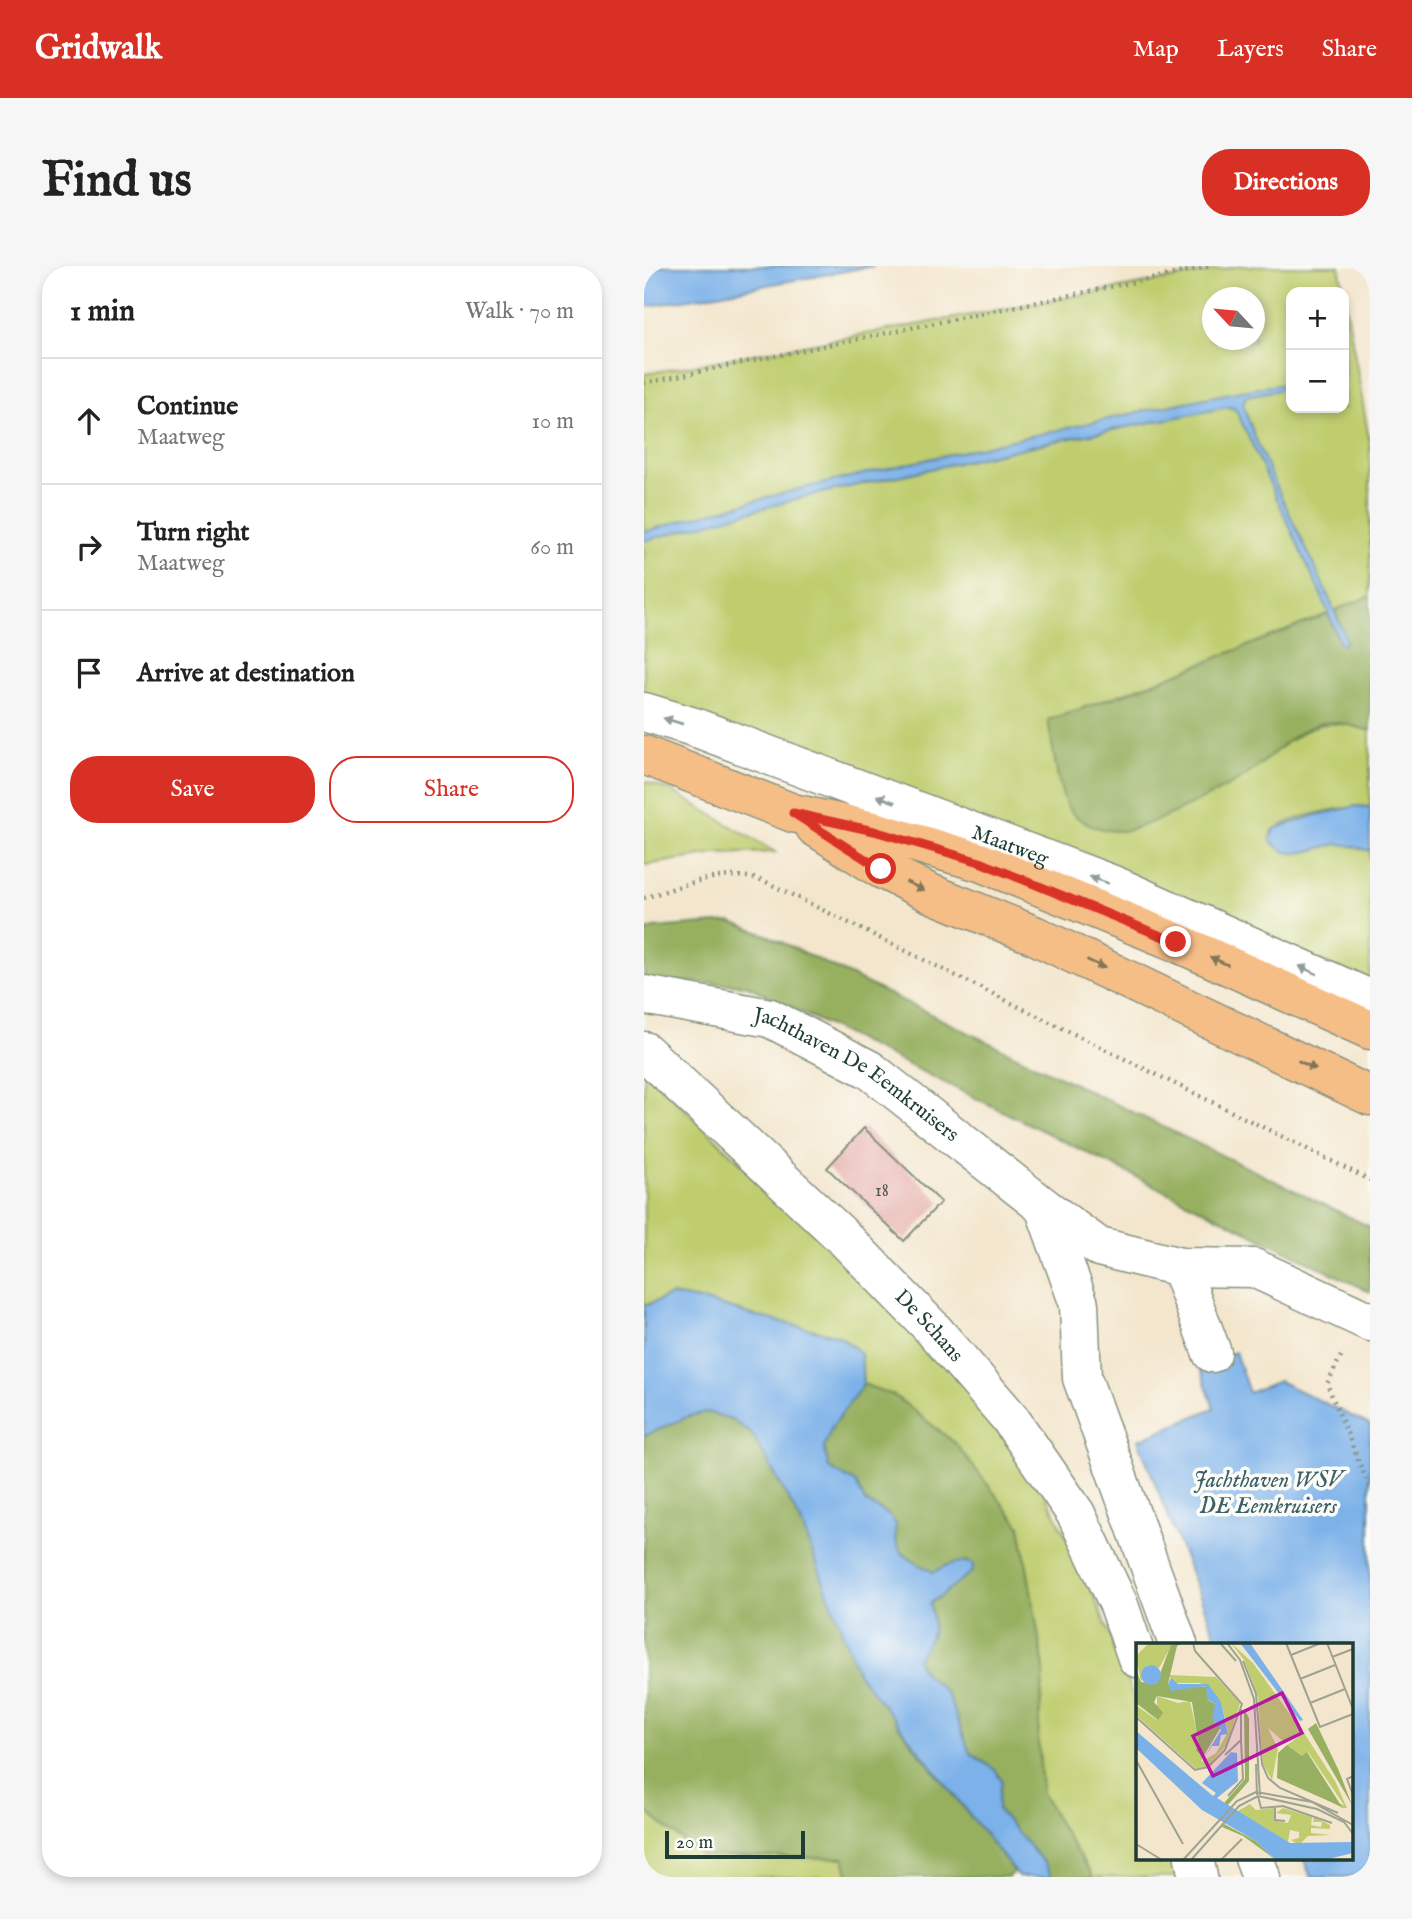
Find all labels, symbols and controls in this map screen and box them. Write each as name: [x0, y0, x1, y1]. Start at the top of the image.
text: Gridwalk: [35, 28, 162, 70]
text: Map: [1133, 34, 1179, 65]
text: Layers: [1217, 34, 1284, 65]
text: Share: [1322, 34, 1377, 65]
button: Directions: [1202, 149, 1370, 216]
text: Find us: [42, 151, 192, 213]
north arrow: [1202, 287, 1265, 350]
map controls: [1286, 287, 1349, 413]
button: +: [1286, 287, 1349, 350]
text: 1 min: [70, 293, 135, 331]
text: Walk · 70 m: [465, 297, 574, 326]
button: −: [1286, 350, 1349, 413]
text: Continue: [137, 390, 238, 423]
icon: ahead: [70, 402, 108, 440]
text: 10 m: [531, 407, 574, 436]
text: Maatweg: [137, 423, 224, 452]
text: Turn right: [137, 516, 250, 549]
icon: right: [70, 528, 108, 566]
text: 60 m: [530, 533, 574, 562]
text: Maatweg: [137, 549, 224, 578]
icon: arrive: [70, 654, 108, 692]
text: Arrive at destination: [137, 657, 355, 690]
one-way arrow: [662, 715, 683, 725]
button: Save: [70, 756, 315, 823]
button: Share: [329, 756, 574, 823]
one-way arrow: [876, 794, 897, 805]
street label: Maatweg: [968, 819, 1053, 873]
route start: [865, 853, 896, 884]
one-way arrow: [1089, 874, 1110, 885]
one-way arrow: [905, 879, 925, 891]
route end: [1160, 926, 1191, 957]
one-way arrow: [1209, 955, 1229, 967]
one-way arrow: [1085, 959, 1106, 970]
one-way arrow: [1298, 964, 1318, 976]
street label: Jachthaven De Eemkruisers: [750, 1001, 964, 1148]
one-way arrow: [1297, 1060, 1317, 1071]
house number: 18: [875, 1180, 889, 1203]
street label: De Schans: [888, 1284, 969, 1368]
water label: Jachthaven WSV DE Eemkruisers: [1193, 1466, 1348, 1521]
inset map: [1136, 1643, 1352, 1860]
scale bar: [665, 1828, 805, 1860]
text: 20 m: [676, 1831, 713, 1855]

